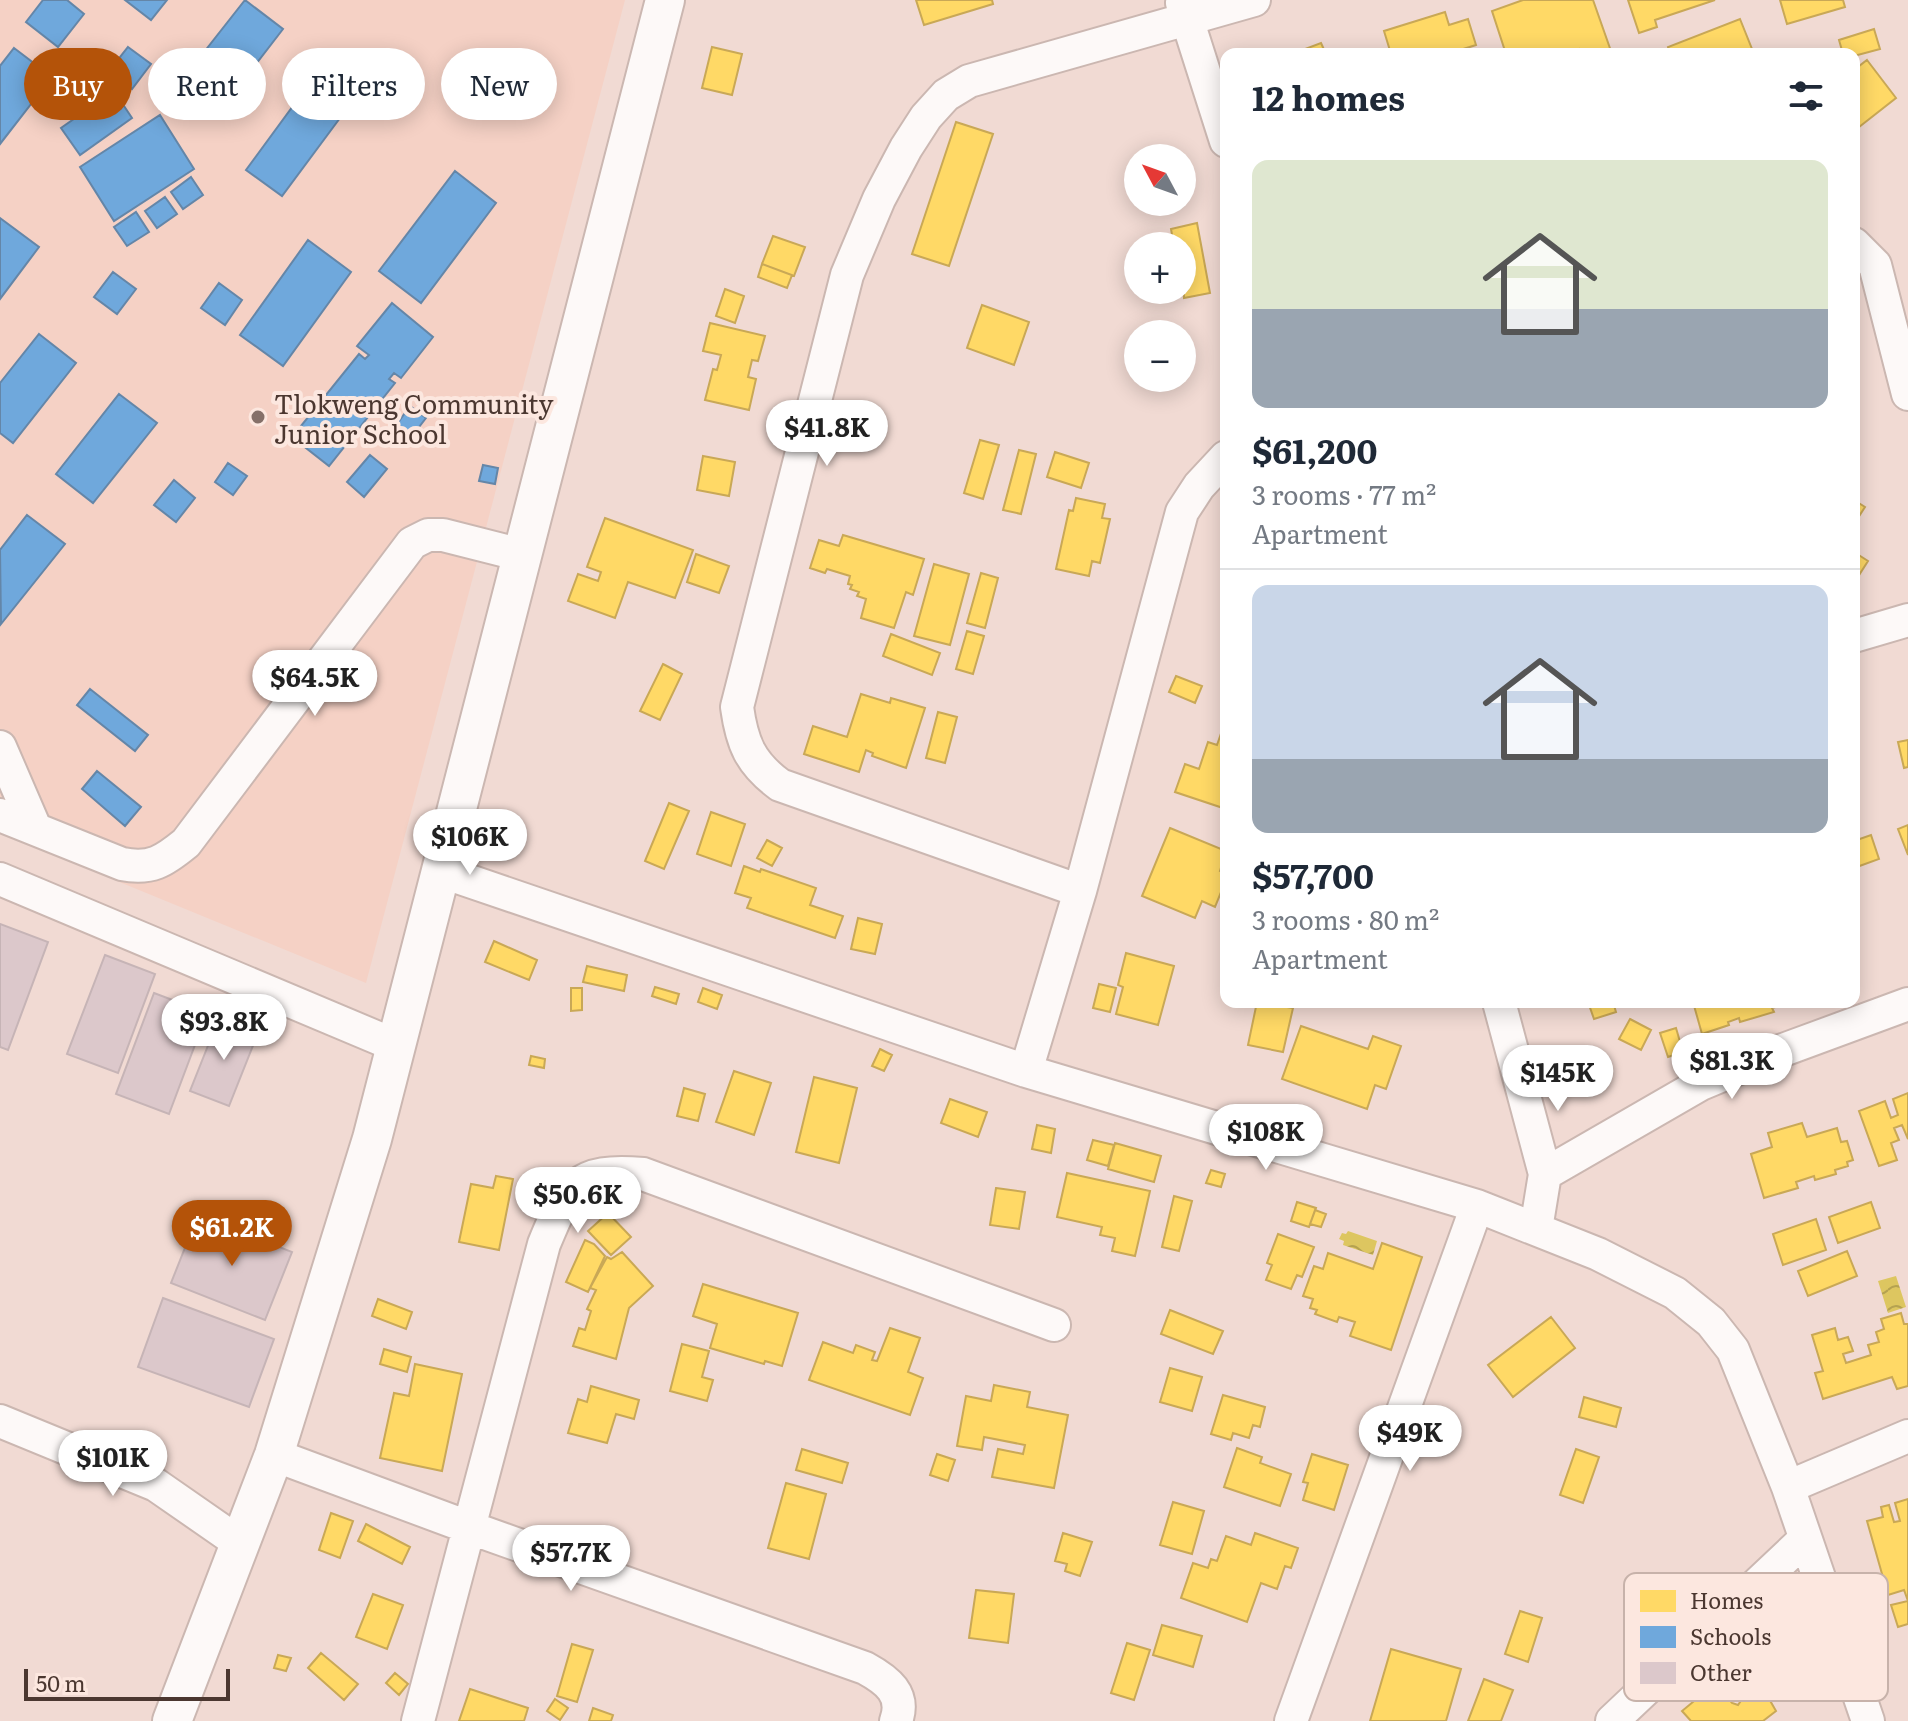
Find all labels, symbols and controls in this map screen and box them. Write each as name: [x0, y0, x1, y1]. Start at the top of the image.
chip: Buy: [24, 48, 132, 120]
chip: Rent: [148, 48, 266, 120]
chip: Filters: [282, 48, 425, 120]
chip: New: [441, 48, 557, 120]
text: 12 homes: [1252, 71, 1405, 121]
icon: filters: [1784, 74, 1828, 118]
north arrow: [1124, 144, 1196, 216]
map controls: [1124, 144, 1196, 392]
icon: home: [1468, 212, 1612, 356]
button: +: [1124, 232, 1196, 304]
button: −: [1124, 320, 1196, 392]
place label: Tlokweng Community Junior School: [274, 383, 553, 452]
pin: $41.8K: [762, 400, 892, 468]
text: $41.8K: [784, 406, 870, 445]
marker: Tlokweng Community Junior School: [249, 408, 267, 426]
text: $61,200: [1252, 424, 1377, 474]
text: 3 rooms · 77 m²: [1252, 474, 1436, 513]
text: Apartment: [1252, 513, 1388, 552]
icon: home: [1468, 637, 1612, 781]
pin: $64.5K: [250, 650, 380, 718]
text: $64.5K: [270, 656, 360, 695]
pin: $106K: [414, 809, 526, 877]
text: $106K: [431, 815, 509, 854]
text: $57,700: [1252, 849, 1374, 899]
text: 3 rooms · 80 m²: [1252, 899, 1439, 938]
text: Apartment: [1252, 938, 1388, 977]
pin: $93.8K: [159, 994, 289, 1062]
text: $93.8K: [180, 1000, 268, 1039]
pin: $81.3K: [1667, 1033, 1797, 1101]
text: $81.3K: [1690, 1039, 1775, 1078]
pin: $145K: [1502, 1045, 1614, 1113]
text: $145K: [1520, 1051, 1596, 1090]
pin: $108K: [1210, 1104, 1322, 1172]
text: $108K: [1227, 1110, 1305, 1149]
pin: $50.6K: [513, 1167, 643, 1235]
text: $50.6K: [533, 1173, 623, 1212]
pin: $61.2K: [167, 1200, 297, 1268]
text: $61.2K: [190, 1206, 274, 1245]
pin: $49K: [1363, 1405, 1457, 1473]
text: $49K: [1377, 1411, 1443, 1450]
pin: $101K: [57, 1430, 169, 1498]
text: $101K: [76, 1436, 150, 1475]
pin: $57.7K: [506, 1525, 636, 1593]
text: $57.7K: [530, 1531, 612, 1570]
legend: [1624, 1573, 1888, 1701]
text: Homes: [1690, 1583, 1763, 1616]
text: Schools: [1690, 1619, 1771, 1652]
text: Other: [1690, 1655, 1752, 1688]
scale bar: [24, 1665, 230, 1701]
text: 50 m: [36, 1666, 86, 1699]

